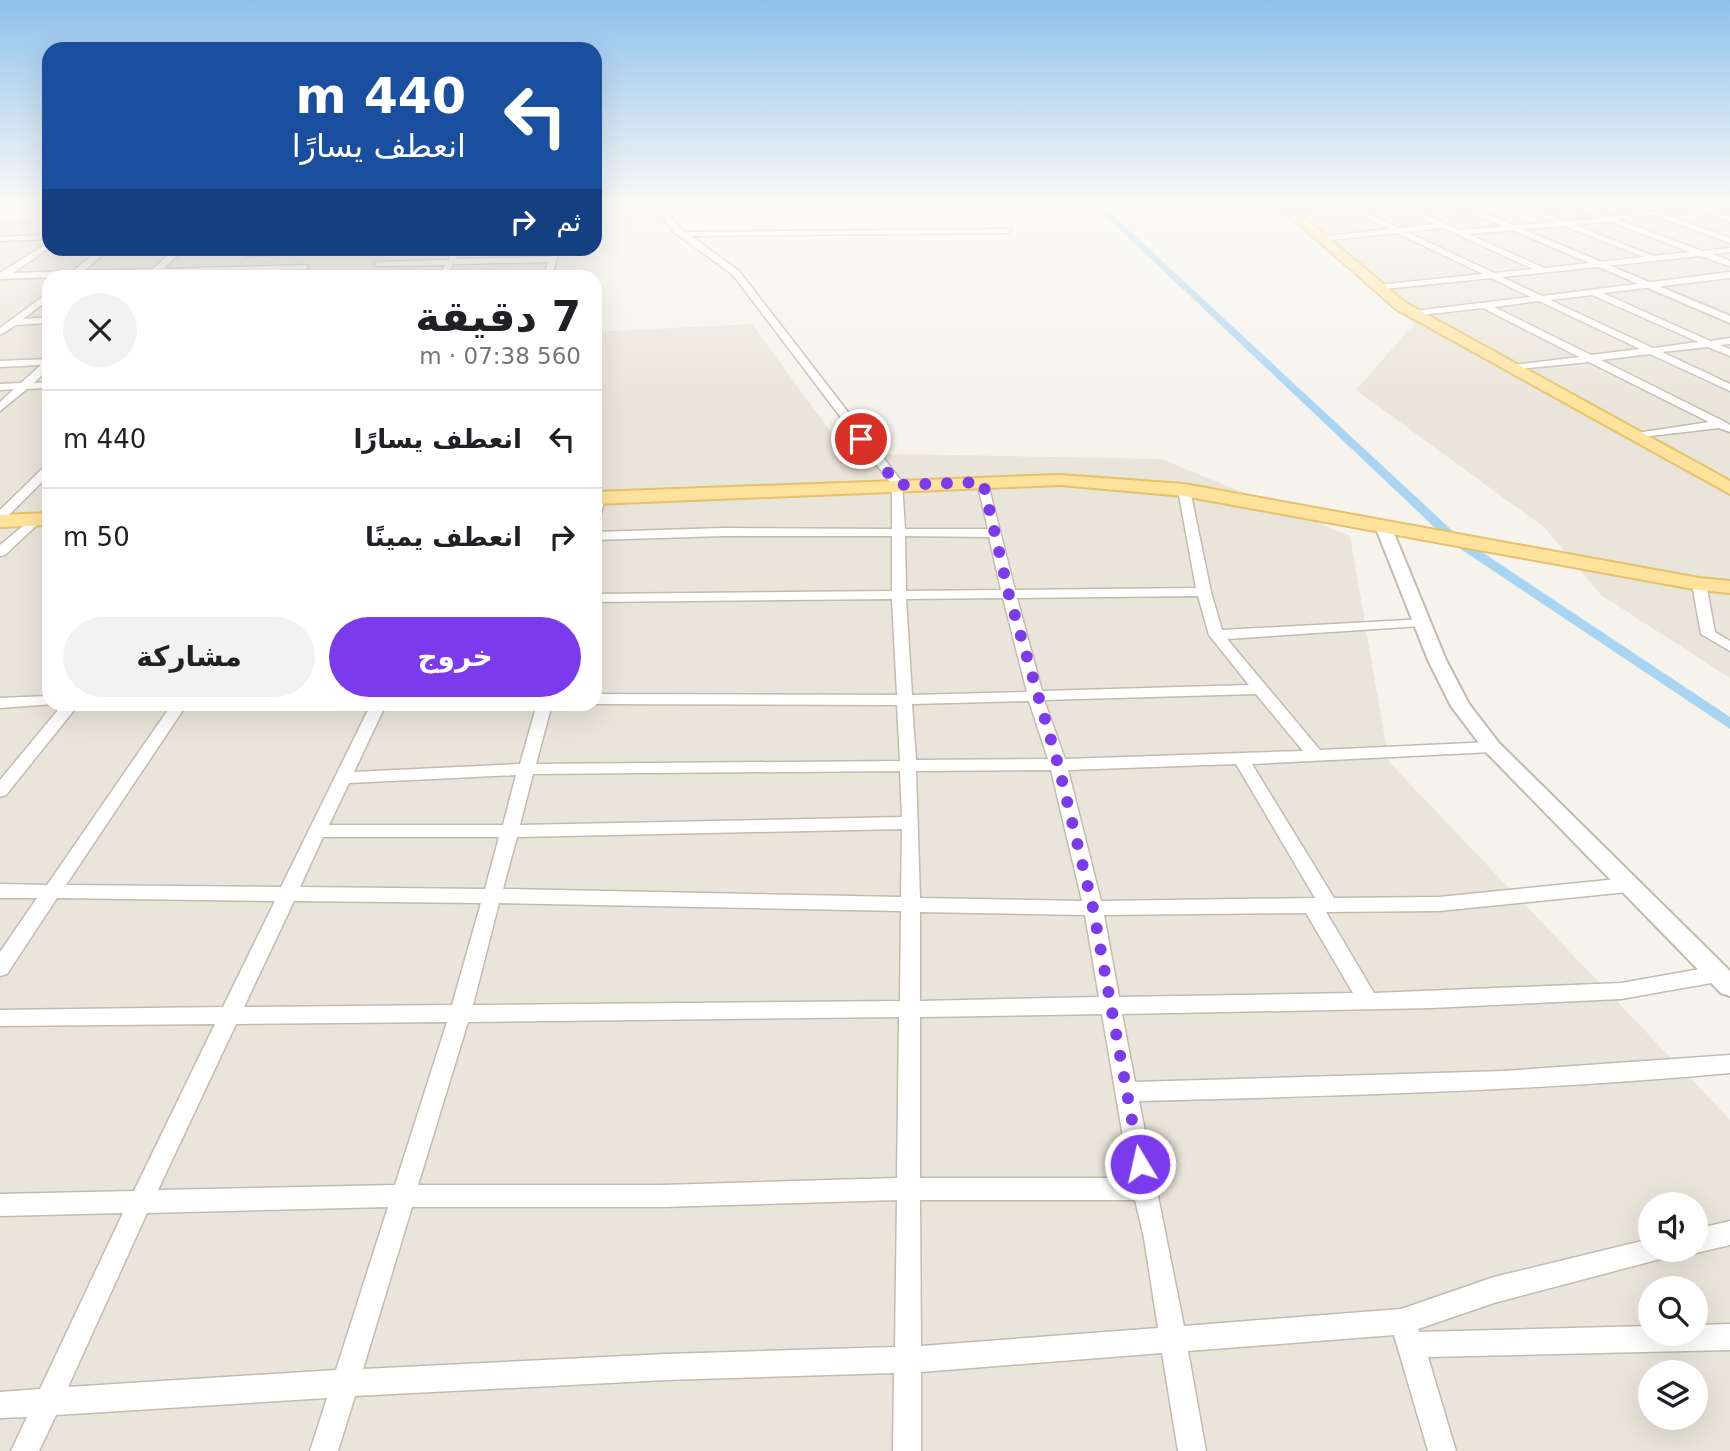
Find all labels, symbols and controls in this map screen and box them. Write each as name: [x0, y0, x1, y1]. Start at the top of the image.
text: 440 m: [296, 68, 466, 125]
icon: left: [490, 70, 581, 161]
text: انعطف يسارًا: [292, 127, 466, 165]
icon: right: [504, 203, 542, 241]
text: ثم: [556, 207, 581, 237]
text: 7 دقيقة: [415, 292, 581, 341]
button: close: [63, 293, 137, 367]
text: 560 m · 07:38: [419, 343, 581, 369]
pin: [831, 409, 891, 469]
icon: left: [543, 420, 581, 458]
icon: arrive: [842, 420, 880, 458]
text: 440 m: [63, 424, 146, 454]
text: انعطف يسارًا: [353, 424, 522, 454]
icon: right: [543, 518, 581, 556]
text: 50 m: [63, 522, 130, 552]
text: انعطف يمينًا: [365, 522, 522, 552]
button: مشاركة: [63, 617, 315, 697]
button: خروج: [329, 617, 581, 697]
position arrow: [1103, 1127, 1177, 1201]
map controls: [1638, 1192, 1708, 1430]
button: sound: [1638, 1192, 1708, 1262]
button: search: [1638, 1276, 1708, 1346]
button: layers: [1638, 1360, 1708, 1430]

